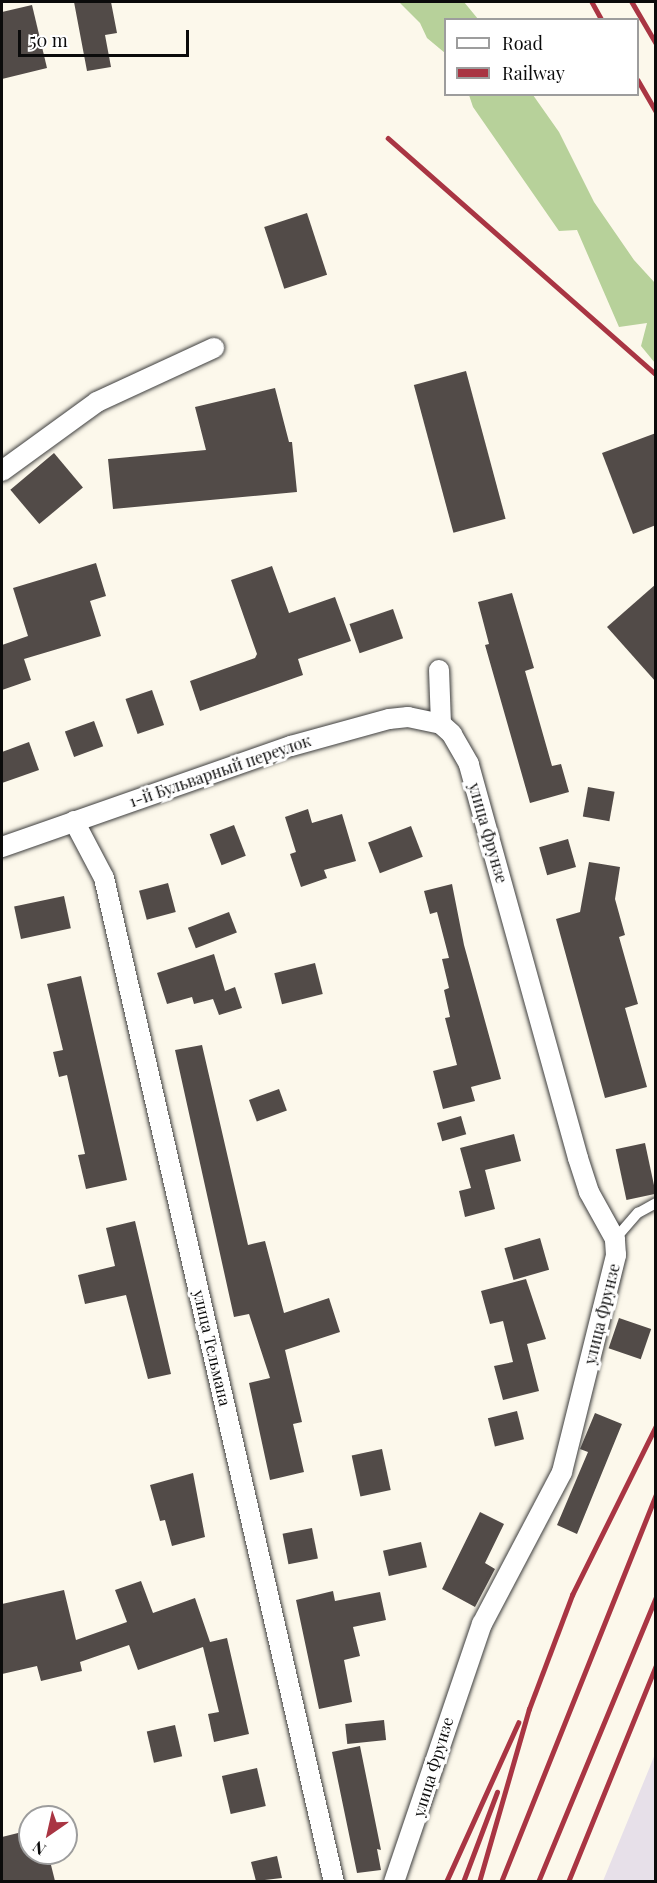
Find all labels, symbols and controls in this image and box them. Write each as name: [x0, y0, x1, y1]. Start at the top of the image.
scale bar: [21, 18, 192, 56]
legend: [444, 18, 639, 96]
text: 50 m: [29, 28, 68, 52]
text: Road: [502, 31, 543, 55]
text: Railway: [502, 61, 565, 85]
street label: 1-й Бульварный переулок: [127, 731, 313, 811]
street label: улица Фрунзе: [465, 781, 511, 885]
street label: улица Фрунзе: [580, 1262, 624, 1366]
street label: улица Тельмана: [189, 1288, 235, 1408]
street label: улица Фрунзе: [409, 1715, 457, 1819]
north arrow: [18, 1805, 78, 1865]
text: N: [28, 1837, 49, 1861]

